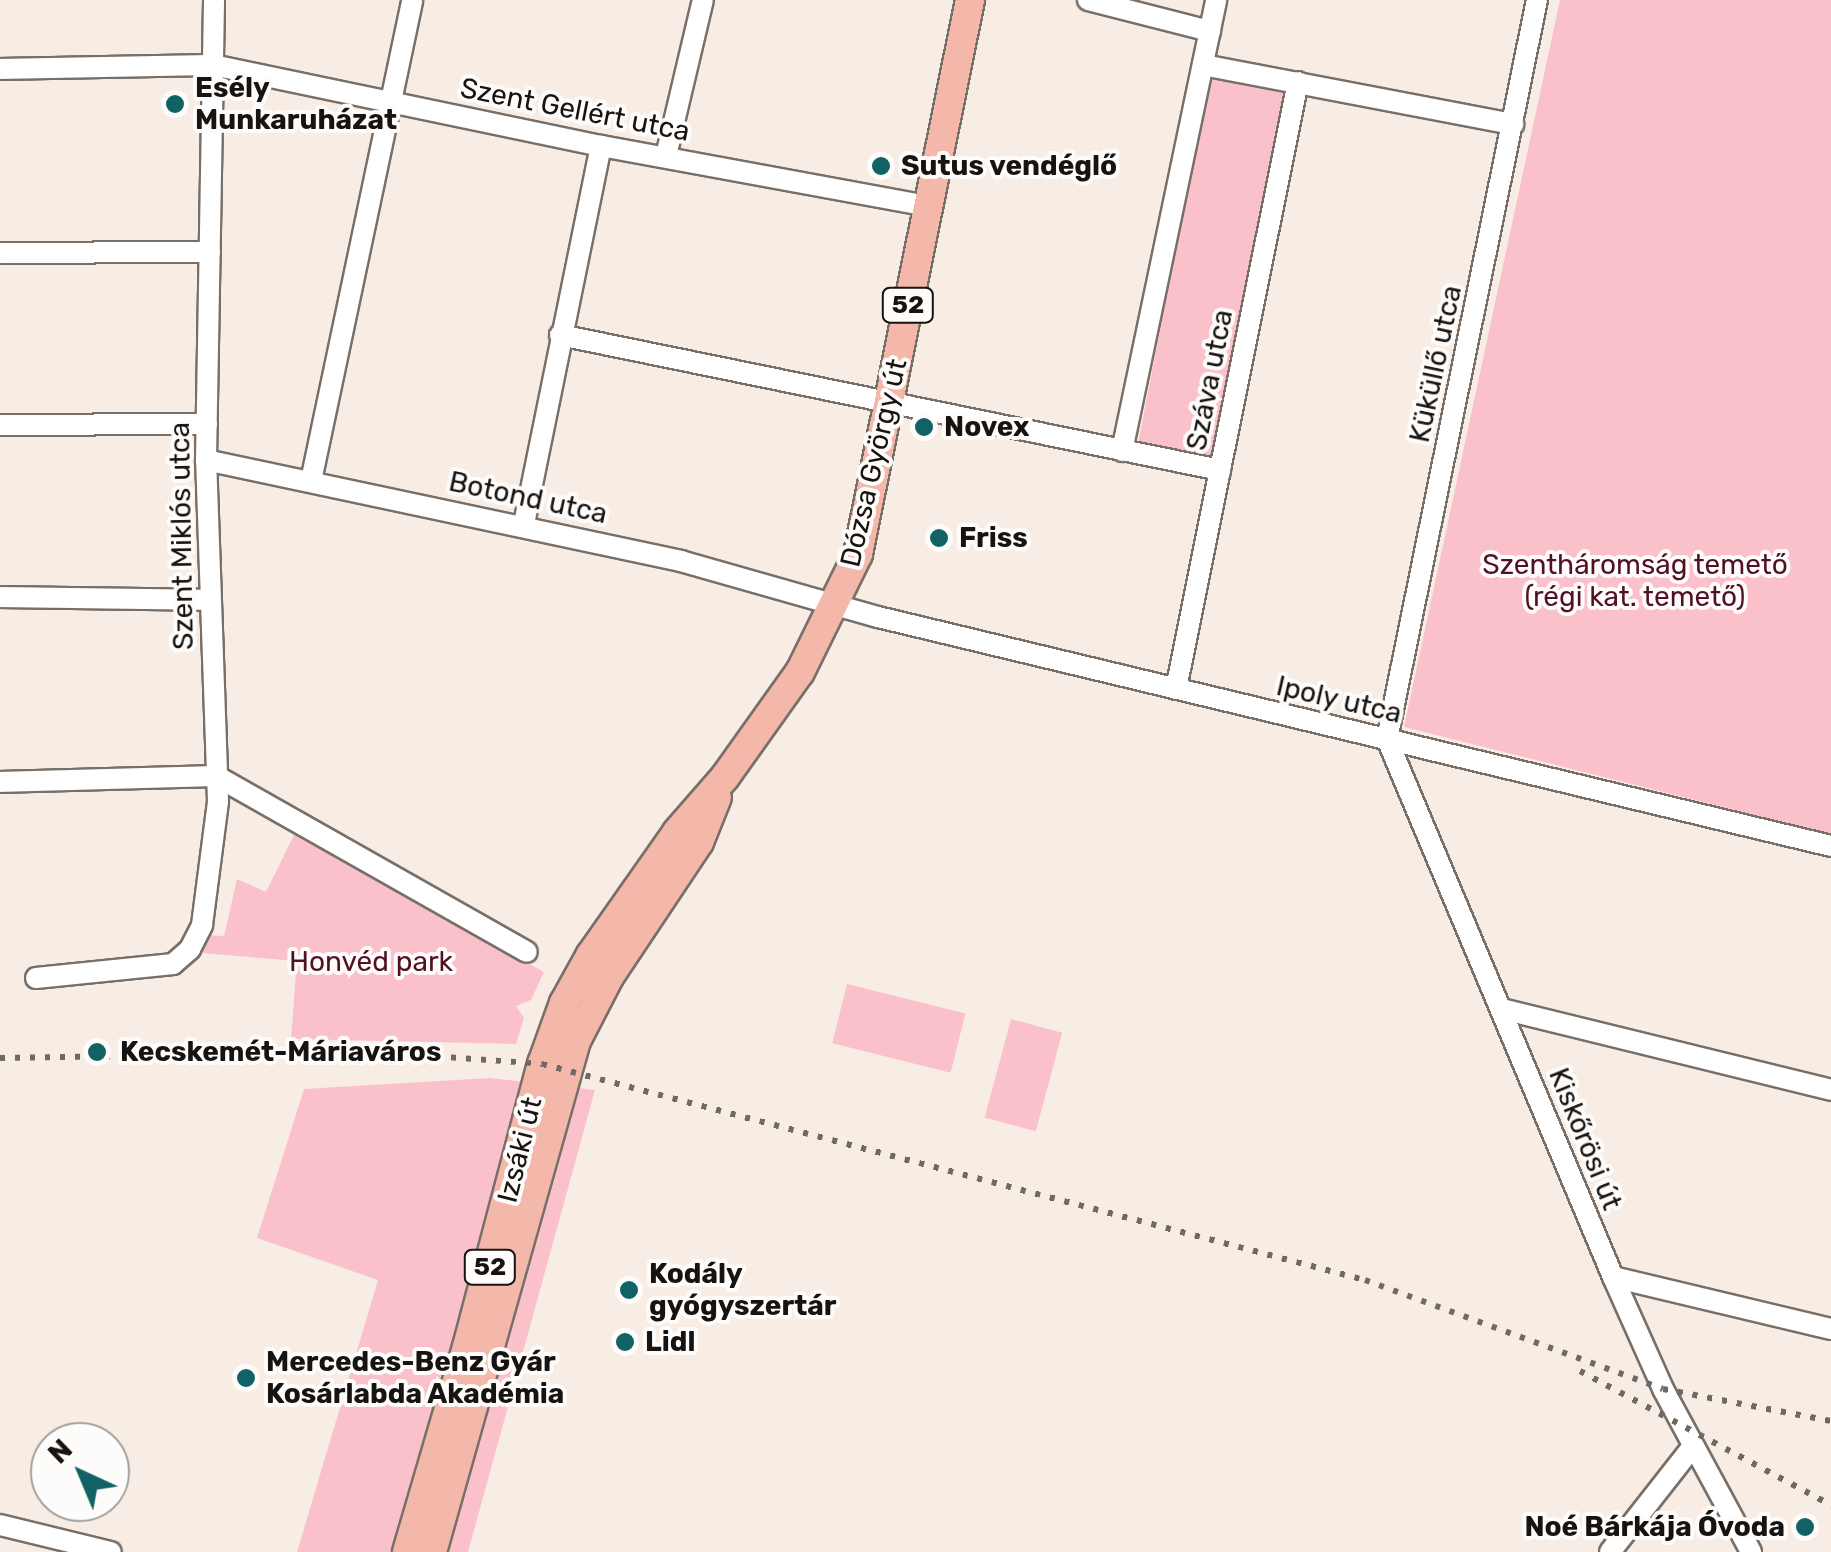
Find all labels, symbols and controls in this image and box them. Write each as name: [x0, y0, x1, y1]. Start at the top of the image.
place label: Esély Munkaruházat: [195, 71, 397, 137]
street label: Szent Gellért utca: [457, 71, 693, 149]
marker: Esély Munkaruházat: [164, 93, 186, 115]
place label: Sutus vendéglő: [901, 149, 1118, 183]
marker: Sutus vendéglő: [870, 155, 892, 177]
street label: Küküllő utca: [1403, 282, 1469, 446]
road number: 52: [880, 285, 936, 325]
street label: Száva utca: [1180, 307, 1240, 453]
street label: Dózsa György út: [834, 355, 914, 571]
place label: Novex: [944, 410, 1029, 444]
marker: Novex: [913, 416, 935, 438]
street label: Szent Miklós utca: [163, 422, 201, 650]
street label: Botond utca: [446, 465, 610, 531]
place label: Friss: [959, 521, 1028, 555]
marker: Friss: [928, 527, 950, 549]
park label: Szentháromság temető (régi kat. temető): [1482, 548, 1788, 614]
street label: Ipoly utca: [1273, 669, 1405, 731]
park label: Honvéd park: [289, 945, 453, 979]
place label: Kecskemét-Máriaváros: [120, 1035, 441, 1069]
marker: Kecskemét-Máriaváros: [84, 1039, 110, 1065]
street label: Kiskőrösi út: [1541, 1063, 1629, 1215]
street label: Izsáki út: [491, 1094, 549, 1206]
road number: 52: [462, 1247, 518, 1287]
place label: Kodály gyógyszertár: [649, 1257, 836, 1323]
marker: Kodály gyógyszertár: [618, 1279, 640, 1301]
place label: Lidl: [645, 1325, 695, 1359]
marker: Lidl: [614, 1331, 636, 1353]
place label: Mercedes-Benz Gyár Kosárlabda Akadémia: [266, 1345, 565, 1411]
marker: Mercedes-Benz Gyár Kosárlabda Akadémia: [235, 1367, 257, 1389]
north arrow: [30, 1422, 130, 1522]
text: N: [41, 1433, 79, 1470]
place label: Noé Bárkája Óvoda: [1524, 1510, 1785, 1544]
marker: Noé Bárkája Óvoda: [1794, 1516, 1816, 1538]

